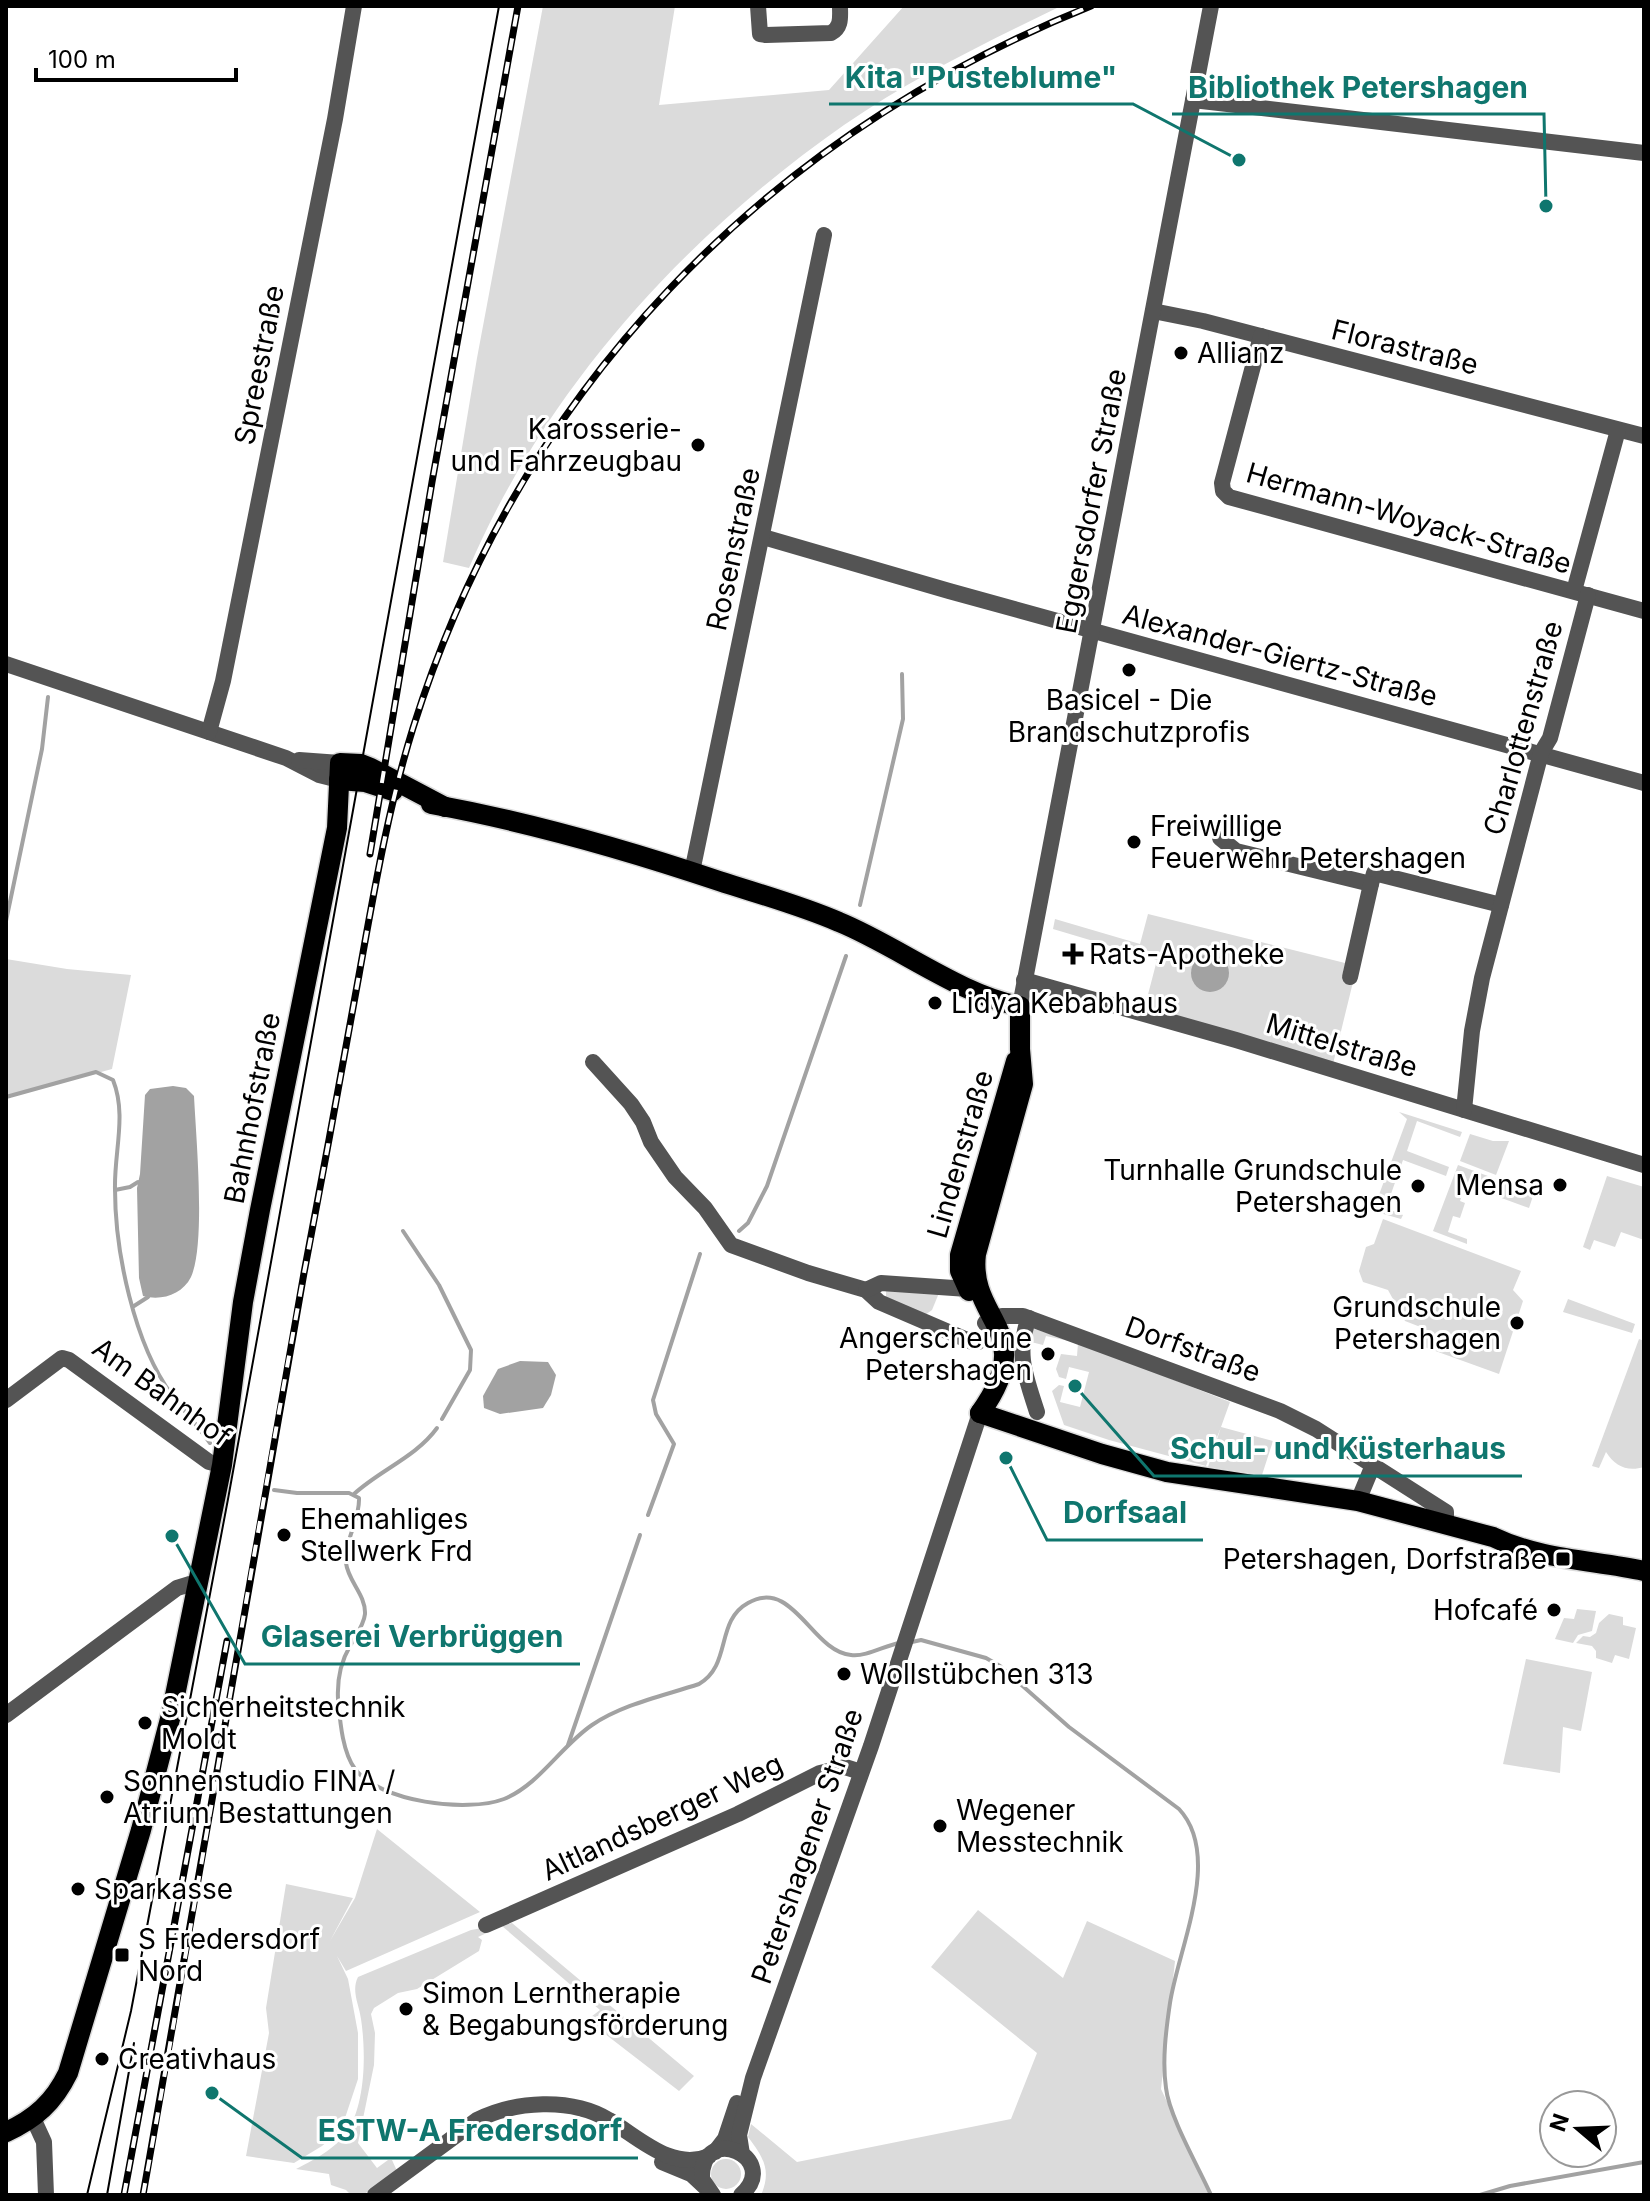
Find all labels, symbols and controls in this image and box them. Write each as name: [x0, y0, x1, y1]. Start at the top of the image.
scale bar: [36, 32, 236, 82]
text: 100 m: [48, 45, 116, 74]
callout: Kita "Pusteblume": [829, 50, 1133, 104]
text: Kita "Pusteblume": [845, 59, 1117, 95]
callout: Bibliothek Petershagen: [1172, 60, 1544, 114]
text: Bibliothek Petershagen: [1188, 69, 1528, 105]
street label: Spreestraße: [227, 282, 291, 448]
street label: Florastraße: [1328, 312, 1482, 382]
place label: Allianz: [1197, 336, 1284, 370]
marker: Allianz: [1172, 344, 1190, 362]
street label: Eggersdorfer Straße: [1049, 366, 1133, 636]
place label: Karosserie- und Fahrzeugbau: [450, 412, 682, 478]
marker: Karosserie- und Fahrzeugbau: [689, 436, 707, 454]
street label: Hermann-Woyack-Straße: [1243, 455, 1575, 581]
street label: Rosenstraße: [699, 464, 767, 634]
street label: Alexander-Giertz-Straße: [1119, 597, 1441, 713]
street label: Charlottenstraße: [1476, 617, 1570, 839]
marker: Basicel - Die Brandschutzprofis: [1120, 661, 1138, 679]
place label: Basicel - Die Brandschutzprofis: [1008, 683, 1250, 749]
place label: Freiwillige Feuerwehr Petershagen: [1150, 809, 1466, 875]
marker: Freiwillige Feuerwehr Petershagen: [1125, 833, 1143, 851]
place label: Rats-Apotheke: [1089, 937, 1285, 971]
marker: Rats-Apotheke: [1064, 945, 1082, 963]
place label: Lidya Kebabhaus: [951, 986, 1178, 1020]
marker: Lidya Kebabhaus: [926, 994, 944, 1012]
street label: Mittelstraße: [1262, 1006, 1422, 1084]
street label: Bahnhofstraße: [217, 1010, 287, 1206]
street label: Lindenstraße: [920, 1066, 1000, 1242]
place label: Turnhalle Grundschule Petershagen: [1103, 1153, 1402, 1219]
place label: Mensa: [1455, 1168, 1544, 1202]
marker: Mensa: [1551, 1176, 1569, 1194]
marker: Turnhalle Grundschule Petershagen: [1409, 1177, 1427, 1195]
place label: Grundschule Petershagen: [1332, 1290, 1501, 1356]
street label: Dorfstraße: [1121, 1309, 1265, 1389]
marker: Grundschule Petershagen: [1508, 1314, 1526, 1332]
place label: Angerscheune Petershagen: [839, 1321, 1032, 1387]
street label: Am Bahnhof: [86, 1330, 238, 1454]
marker: Angerscheune Petershagen: [1039, 1345, 1057, 1363]
callout: Schul- und Küsterhaus: [1154, 1422, 1522, 1476]
text: Schul- und Küsterhaus: [1170, 1430, 1506, 1466]
callout: Dorfsaal: [1047, 1486, 1203, 1540]
text: Dorfsaal: [1063, 1494, 1187, 1530]
place label: Ehemahliges Stellwerk Frd: [300, 1502, 473, 1568]
marker: Ehemahliges Stellwerk Frd: [275, 1526, 293, 1544]
place label: Petershagen, Dorfstraße: [1223, 1542, 1547, 1576]
marker: Petershagen, Dorfstraße: [1554, 1550, 1572, 1568]
place label: Hofcafé: [1433, 1593, 1538, 1627]
marker: Hofcafé: [1545, 1601, 1563, 1619]
callout: Glaserei Verbrüggen: [245, 1610, 580, 1664]
text: Glaserei Verbrüggen: [261, 1618, 563, 1654]
place label: Wollstübchen 313: [860, 1657, 1093, 1691]
marker: Wollstübchen 313: [835, 1665, 853, 1683]
place label: Sicherheitstechnik Moldt: [161, 1690, 405, 1756]
street label: Petershagener Straße: [744, 1704, 870, 1988]
marker: Sicherheitstechnik Moldt: [136, 1714, 154, 1732]
street label: Altlandsberger Weg: [536, 1746, 788, 1888]
place label: Sonnenstudio FINA / Atrium Bestattungen: [123, 1764, 395, 1830]
marker: Sonnenstudio FINA / Atrium Bestattungen: [98, 1788, 116, 1806]
place label: Wegener Messtechnik: [956, 1793, 1124, 1859]
marker: Wegener Messtechnik: [931, 1817, 949, 1835]
place label: Sparkasse: [94, 1872, 233, 1906]
marker: Sparkasse: [69, 1880, 87, 1898]
place label: S Fredersdorf Nord: [138, 1922, 320, 1988]
marker: S Fredersdorf Nord: [113, 1946, 131, 1964]
place label: Simon Lerntherapie & Begabungsförderung: [422, 1976, 728, 2042]
marker: Simon Lerntherapie & Begabungsförderung: [397, 2000, 415, 2018]
place label: Creativhaus: [118, 2042, 276, 2076]
marker: Creativhaus: [93, 2050, 111, 2068]
north arrow: [1538, 2089, 1618, 2169]
callout: ESTW-A Fredersdorf: [302, 2104, 638, 2158]
text: N: [1544, 2110, 1574, 2135]
text: ESTW-A Fredersdorf: [318, 2112, 622, 2148]

